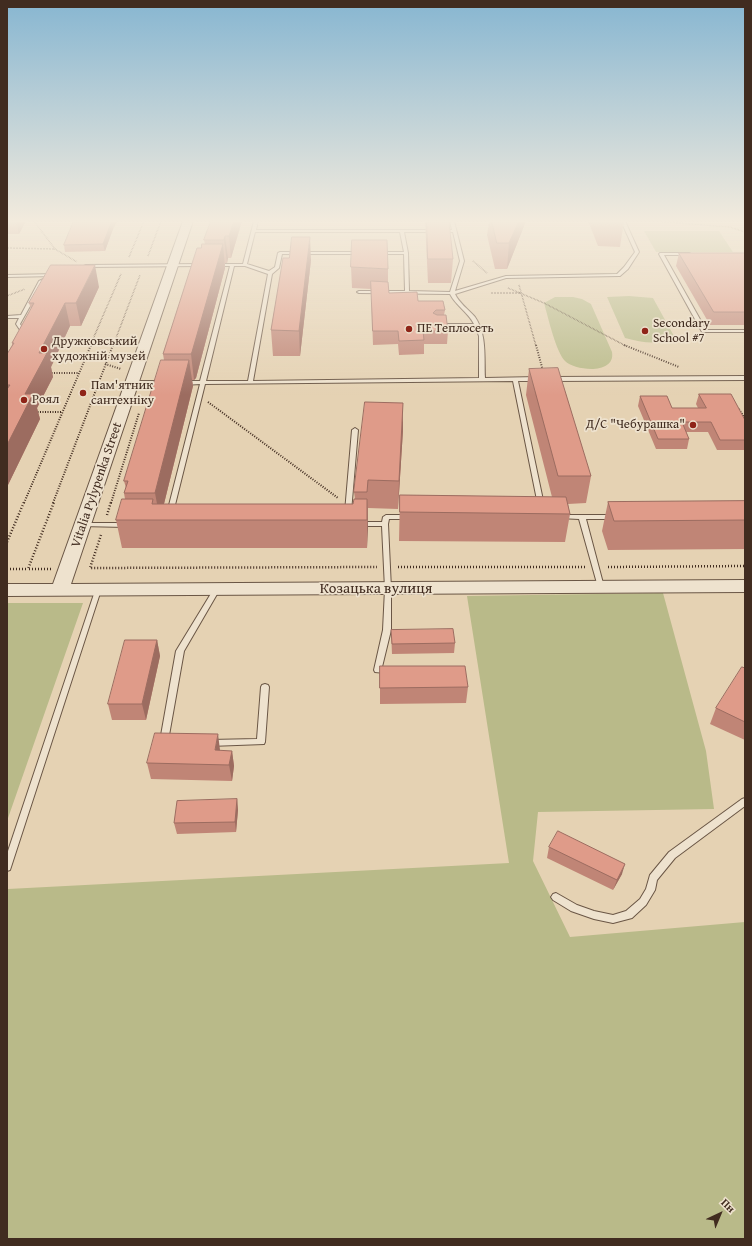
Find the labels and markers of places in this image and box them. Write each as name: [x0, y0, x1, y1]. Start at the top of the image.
place label: Secondary School #7: [653, 316, 710, 347]
place label: ПЕ Теплосеть: [417, 321, 494, 337]
marker: ПЕ Теплосеть: [404, 324, 414, 334]
marker: Secondary School #7: [640, 326, 650, 336]
place label: Дружковський художній музей: [52, 334, 146, 365]
marker: Дружковський художній музей: [39, 344, 49, 354]
place label: Пам'ятник сантехніку: [91, 378, 154, 409]
marker: Пам'ятник сантехніку: [78, 388, 88, 398]
place label: Роял: [32, 392, 59, 408]
marker: Роял: [19, 395, 29, 405]
place label: Д/С "Чебурашка": [586, 417, 685, 433]
marker: Д/С "Чебурашка": [688, 420, 698, 430]

